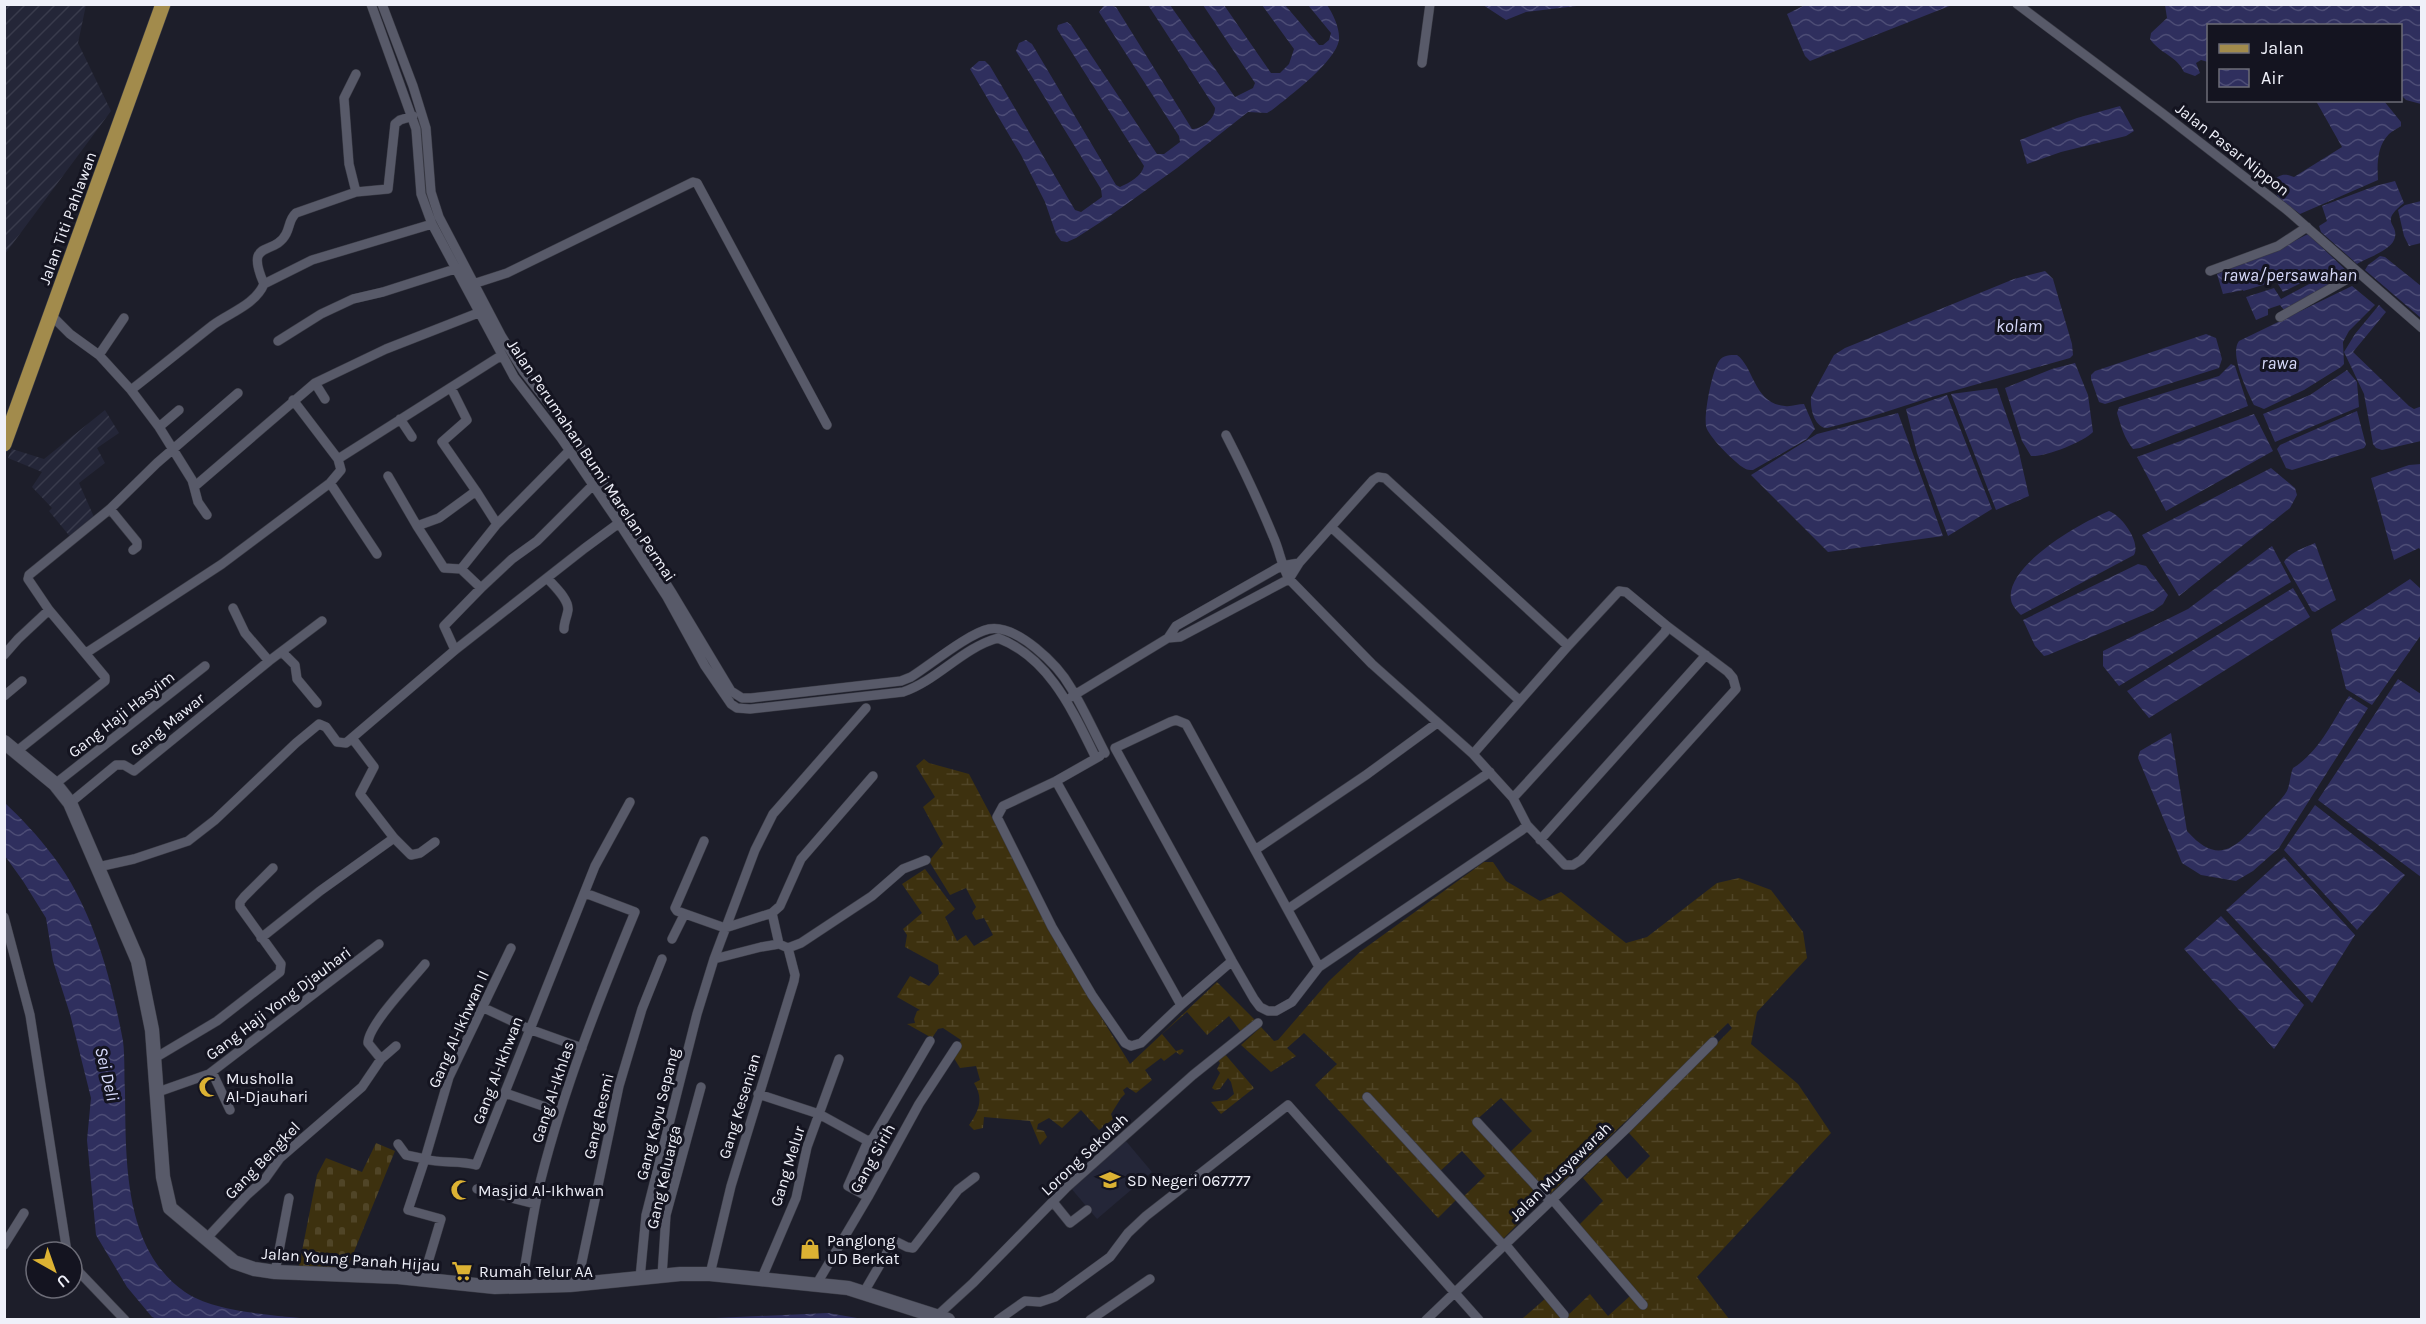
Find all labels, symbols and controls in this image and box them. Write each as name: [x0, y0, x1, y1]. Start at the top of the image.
legend: [2207, 24, 2402, 102]
text: Jalan: [2261, 37, 2304, 59]
text: Air: [2261, 67, 2284, 89]
street label: Jalan Pasar Nippon: [2172, 99, 2293, 200]
street label: Jalan Titi Pahlawan: [35, 149, 100, 287]
water label: rawa/persawahan: [2223, 264, 2357, 286]
water label: kolam: [1996, 315, 2042, 337]
street label: Jalan Perumahan Bumi Marelan Permai: [503, 336, 680, 585]
water label: rawa: [2261, 352, 2297, 374]
street label: Gang Haji Hasyim: [64, 667, 178, 762]
street label: Gang Mawar: [126, 689, 208, 760]
street label: Gang Haji Yong Djauhari: [202, 943, 355, 1064]
street label: Gang Al-Ikhwan II: [424, 967, 493, 1091]
street label: Gang Al-Ikhwan: [468, 1014, 527, 1127]
street label: Gang Al-Ikhlas: [527, 1039, 578, 1145]
water label: Sei Deli: [90, 1045, 124, 1104]
street label: Gang Kayu Sepang: [632, 1046, 683, 1182]
street label: Gang Kesenian: [714, 1051, 765, 1161]
place label: Musholla Al-Djauhari: [226, 1069, 308, 1106]
street label: Gang Resmi: [579, 1071, 618, 1161]
mosque icon: Musholla Al-Djauhari: [197, 1075, 221, 1099]
street label: Lorong Sekolah: [1037, 1109, 1132, 1199]
street label: Gang Bengkel: [221, 1118, 304, 1203]
street label: Jalan Musyawarah: [1505, 1118, 1615, 1225]
street label: Gang Sirih: [846, 1120, 899, 1196]
street label: Gang Keluarga: [642, 1123, 685, 1231]
street label: Gang Melur: [766, 1123, 809, 1209]
school or university icon: SD Negeri 067777: [1098, 1168, 1122, 1192]
place label: SD Negeri 067777: [1127, 1171, 1251, 1190]
mosque icon: Masjid Al-Ikhwan: [449, 1178, 473, 1202]
place label: Masjid Al-Ikhwan: [478, 1181, 604, 1200]
place label: Panglong UD Berkat: [827, 1231, 900, 1268]
shop icon: Panglong UD Berkat: [798, 1237, 822, 1261]
north arrow: [24, 1240, 84, 1300]
street label: Jalan Young Panah Hijau: [261, 1244, 441, 1275]
supermarket icon: Rumah Telur AA: [450, 1259, 474, 1283]
place label: Rumah Telur AA: [479, 1262, 593, 1281]
text: U: [53, 1270, 74, 1292]

